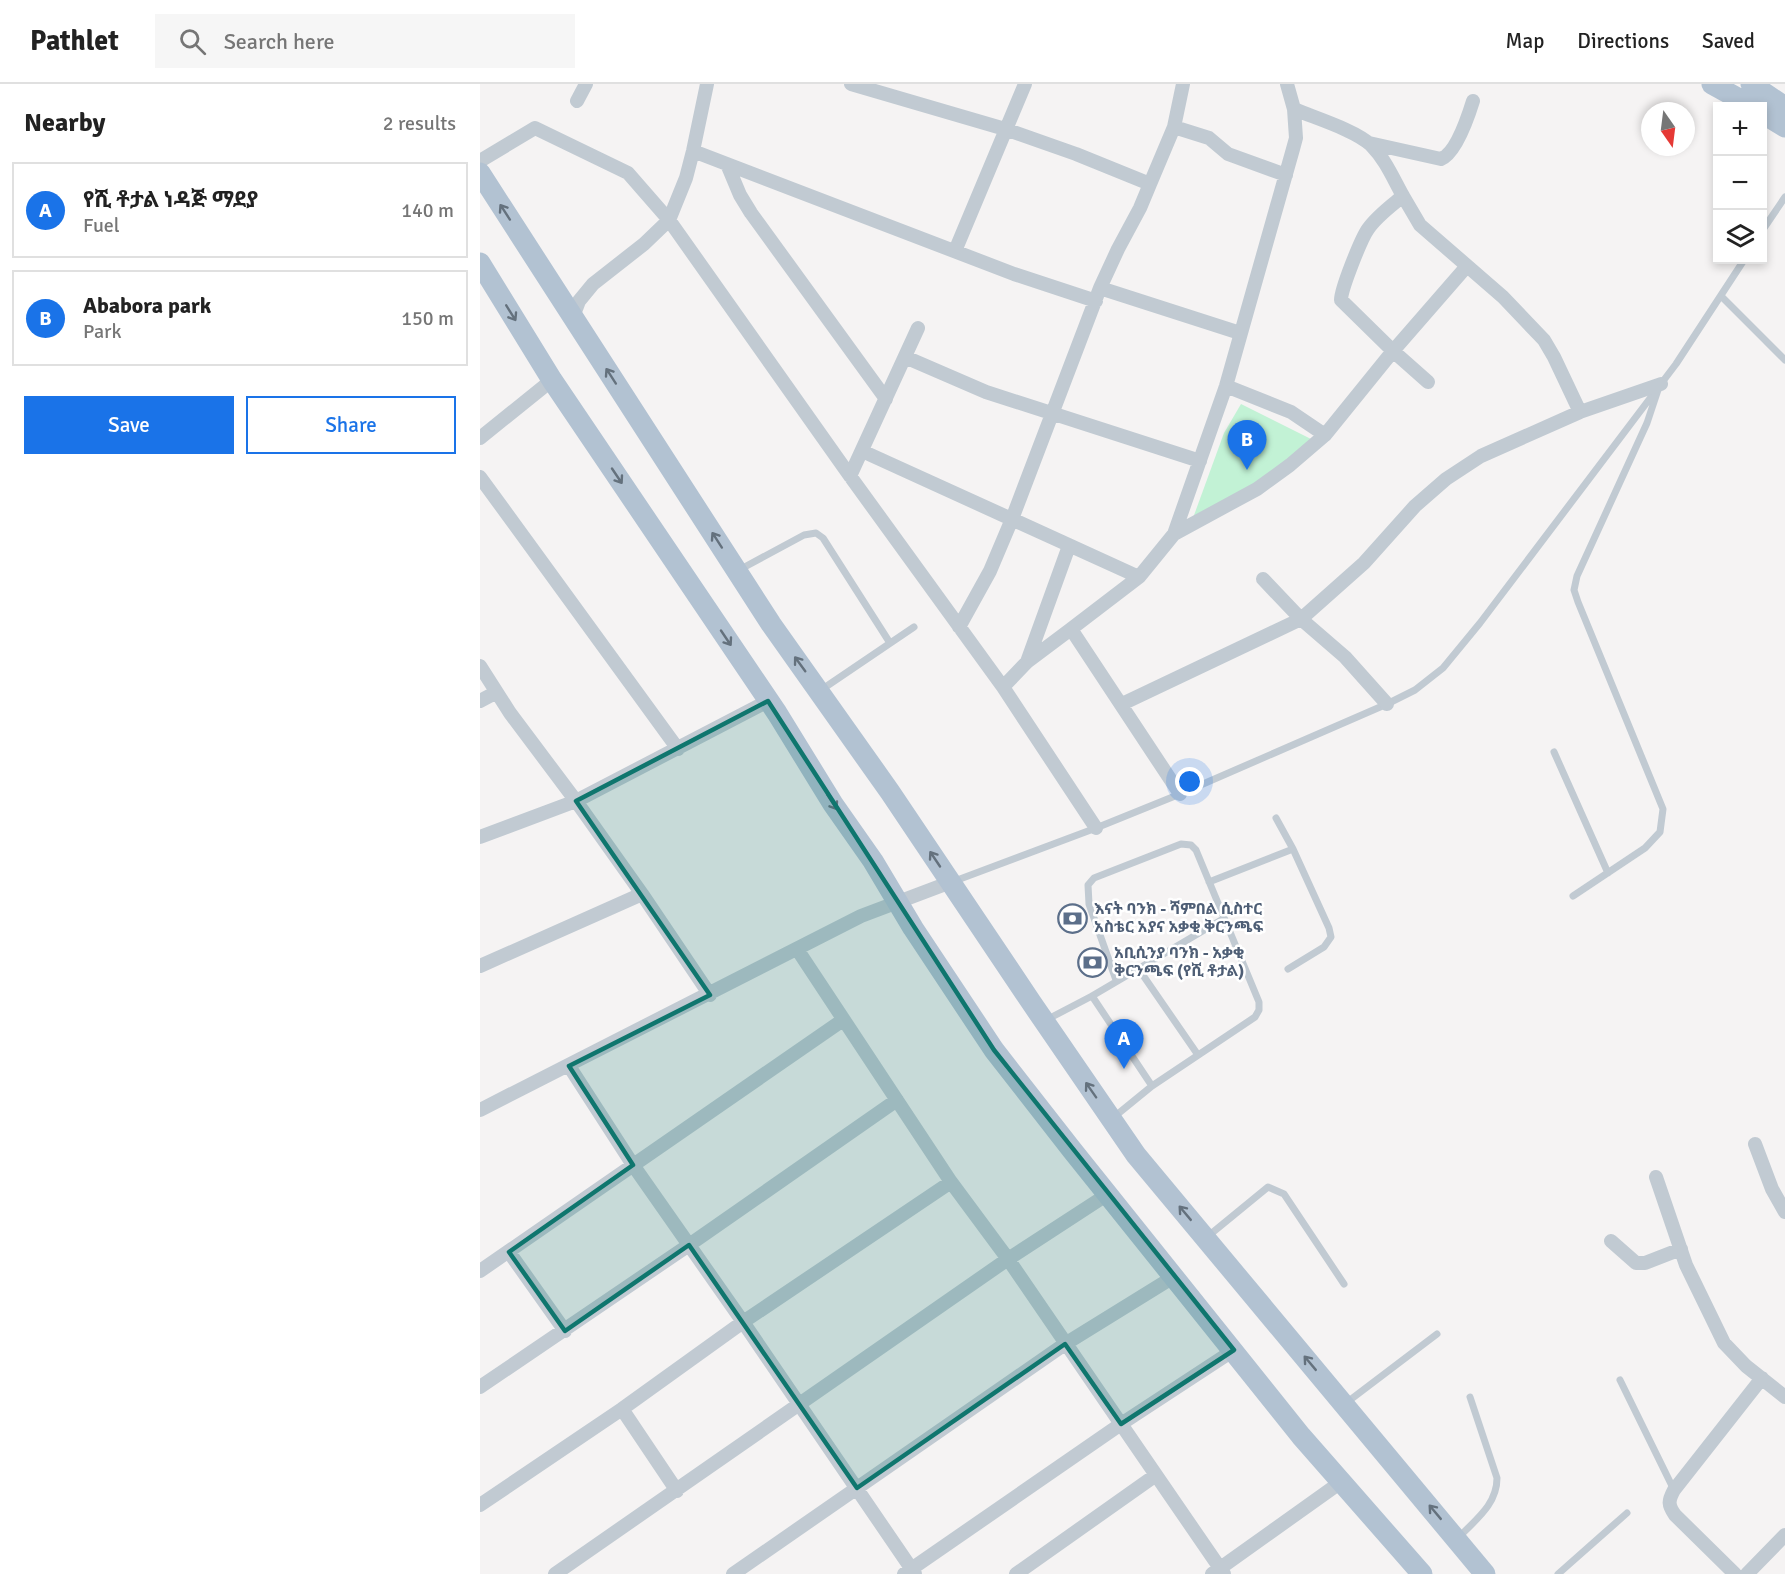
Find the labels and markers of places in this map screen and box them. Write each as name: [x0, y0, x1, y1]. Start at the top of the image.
pin: B: [1228, 420, 1266, 470]
place label: እናት ባንክ - ሻምበል ሲስተር አስቴር አያና አቃቂ ቅርንጫፍ: [1094, 899, 1264, 937]
bank icon: እናት ባንክ - ሻምበል ሲስተር አስቴር አያና አቃቂ ቅርንጫፍ: [1057, 902, 1089, 934]
place label: አቢሲንያ ባንክ - አቃቂ ቅርንጫፍ (የሺ ቶታል): [1114, 943, 1244, 981]
bank icon: አቢሲንያ ባንክ - አቃቂ ቅርንጫፍ (የሺ ቶታል): [1077, 946, 1109, 978]
pin: A: [1104, 1020, 1144, 1069]

